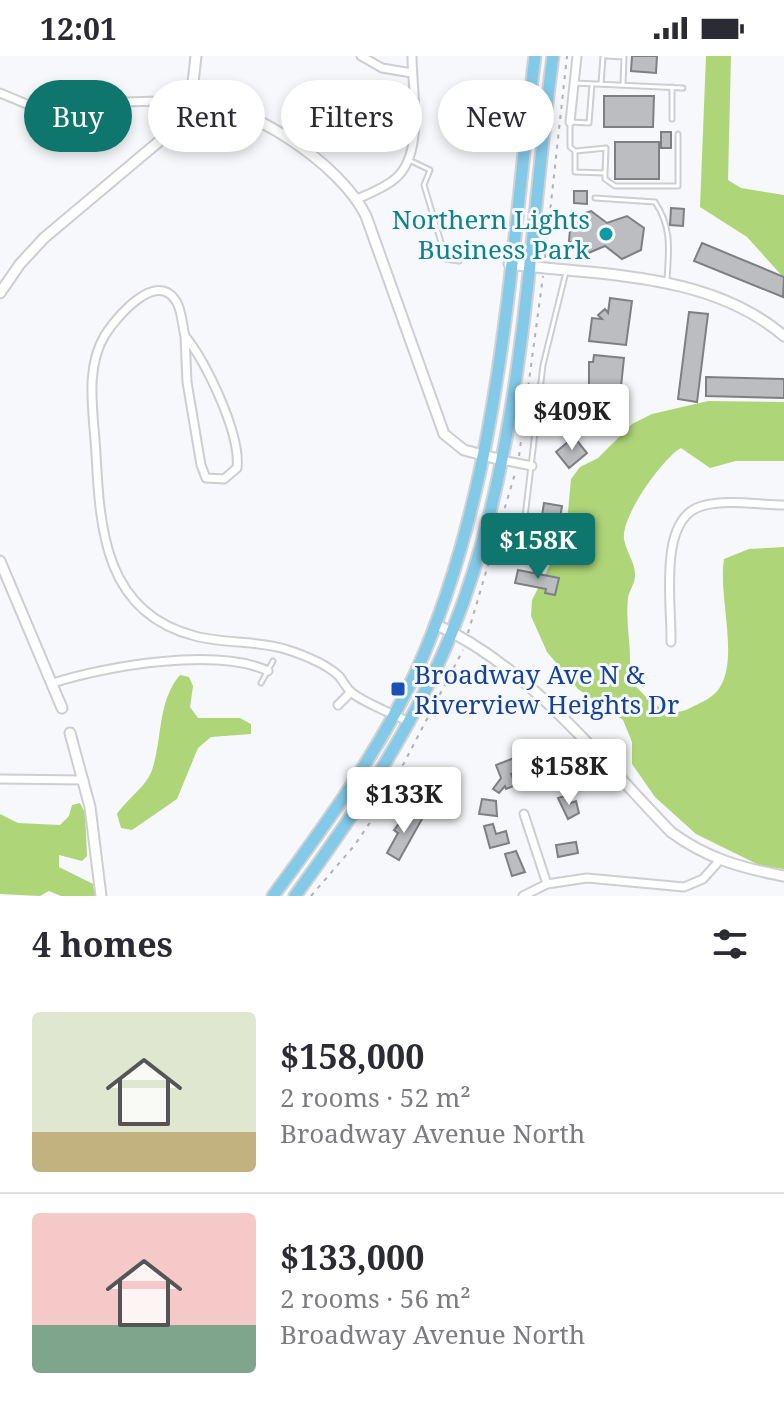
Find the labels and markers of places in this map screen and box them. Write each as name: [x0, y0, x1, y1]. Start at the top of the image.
place label: Northern Lights Business Park: [392, 201, 591, 267]
marker: Northern Lights Business Park: [597, 225, 615, 243]
pin: $409K: [516, 384, 628, 452]
pin: $158K: [482, 513, 594, 581]
place label: Broadway Ave N & Riverview Heights Dr: [414, 656, 679, 722]
marker: Broadway Ave N & Riverview Heights Dr: [389, 680, 407, 698]
pin: $158K: [513, 739, 625, 807]
pin: $133K: [348, 767, 460, 835]

